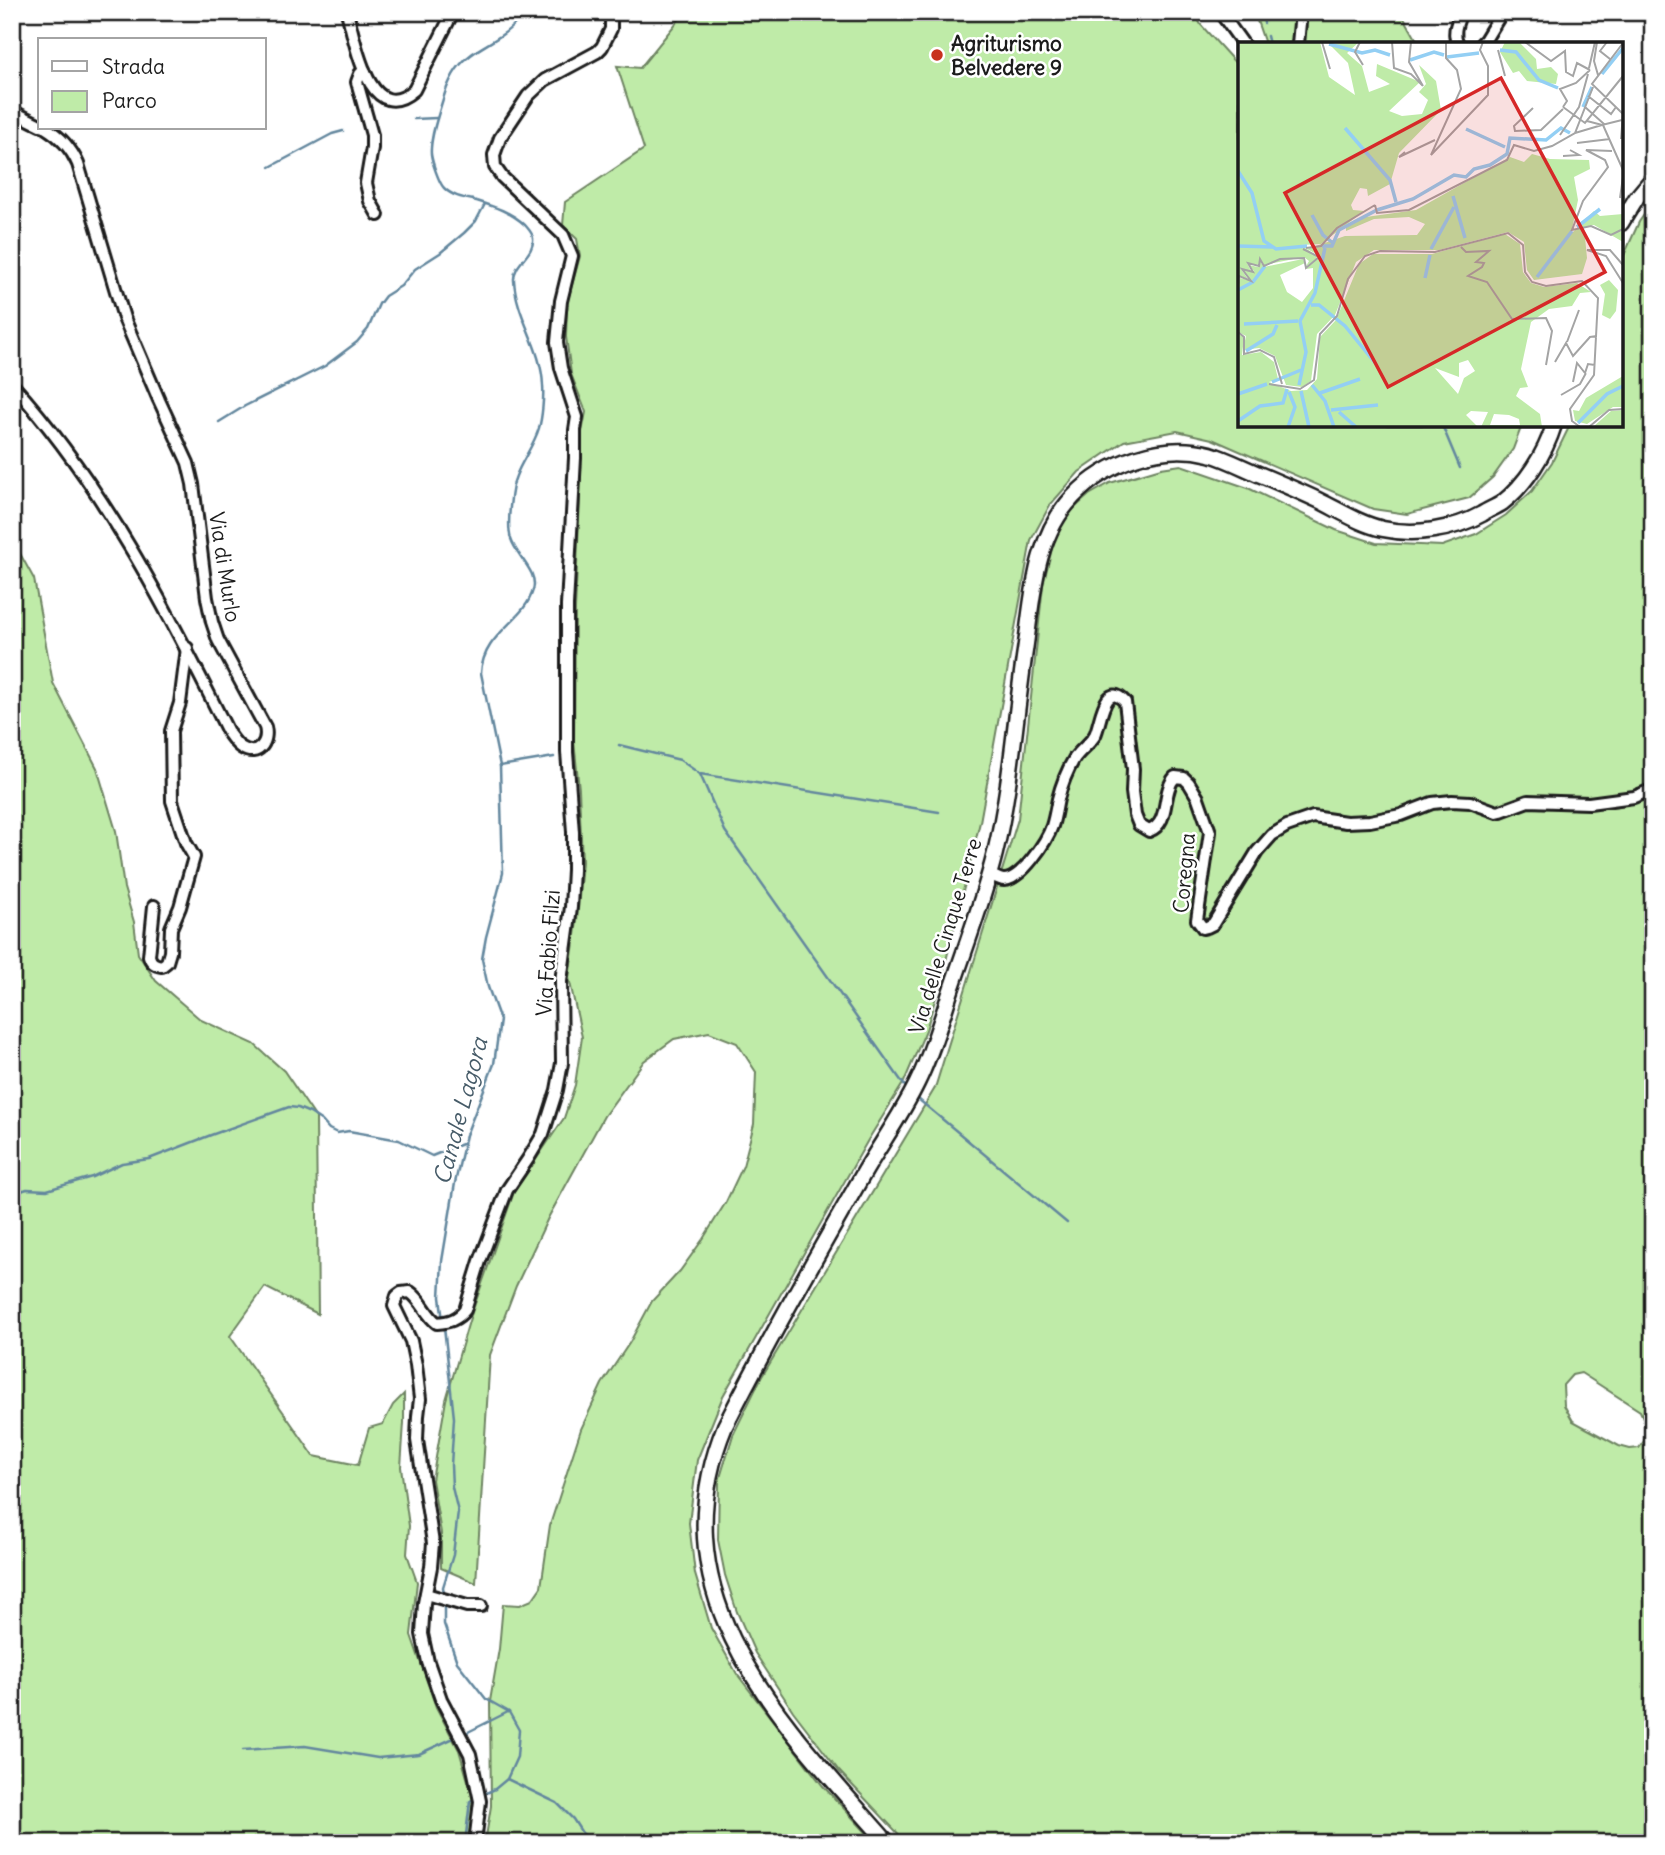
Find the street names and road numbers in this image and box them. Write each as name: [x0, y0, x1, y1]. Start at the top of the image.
street label: Via di Murlo: [203, 510, 247, 624]
street label: Coregna: [1167, 832, 1201, 914]
street label: Via delle Cinque Terre: [902, 835, 988, 1037]
street label: Via Fabio Filzi: [530, 889, 566, 1017]

